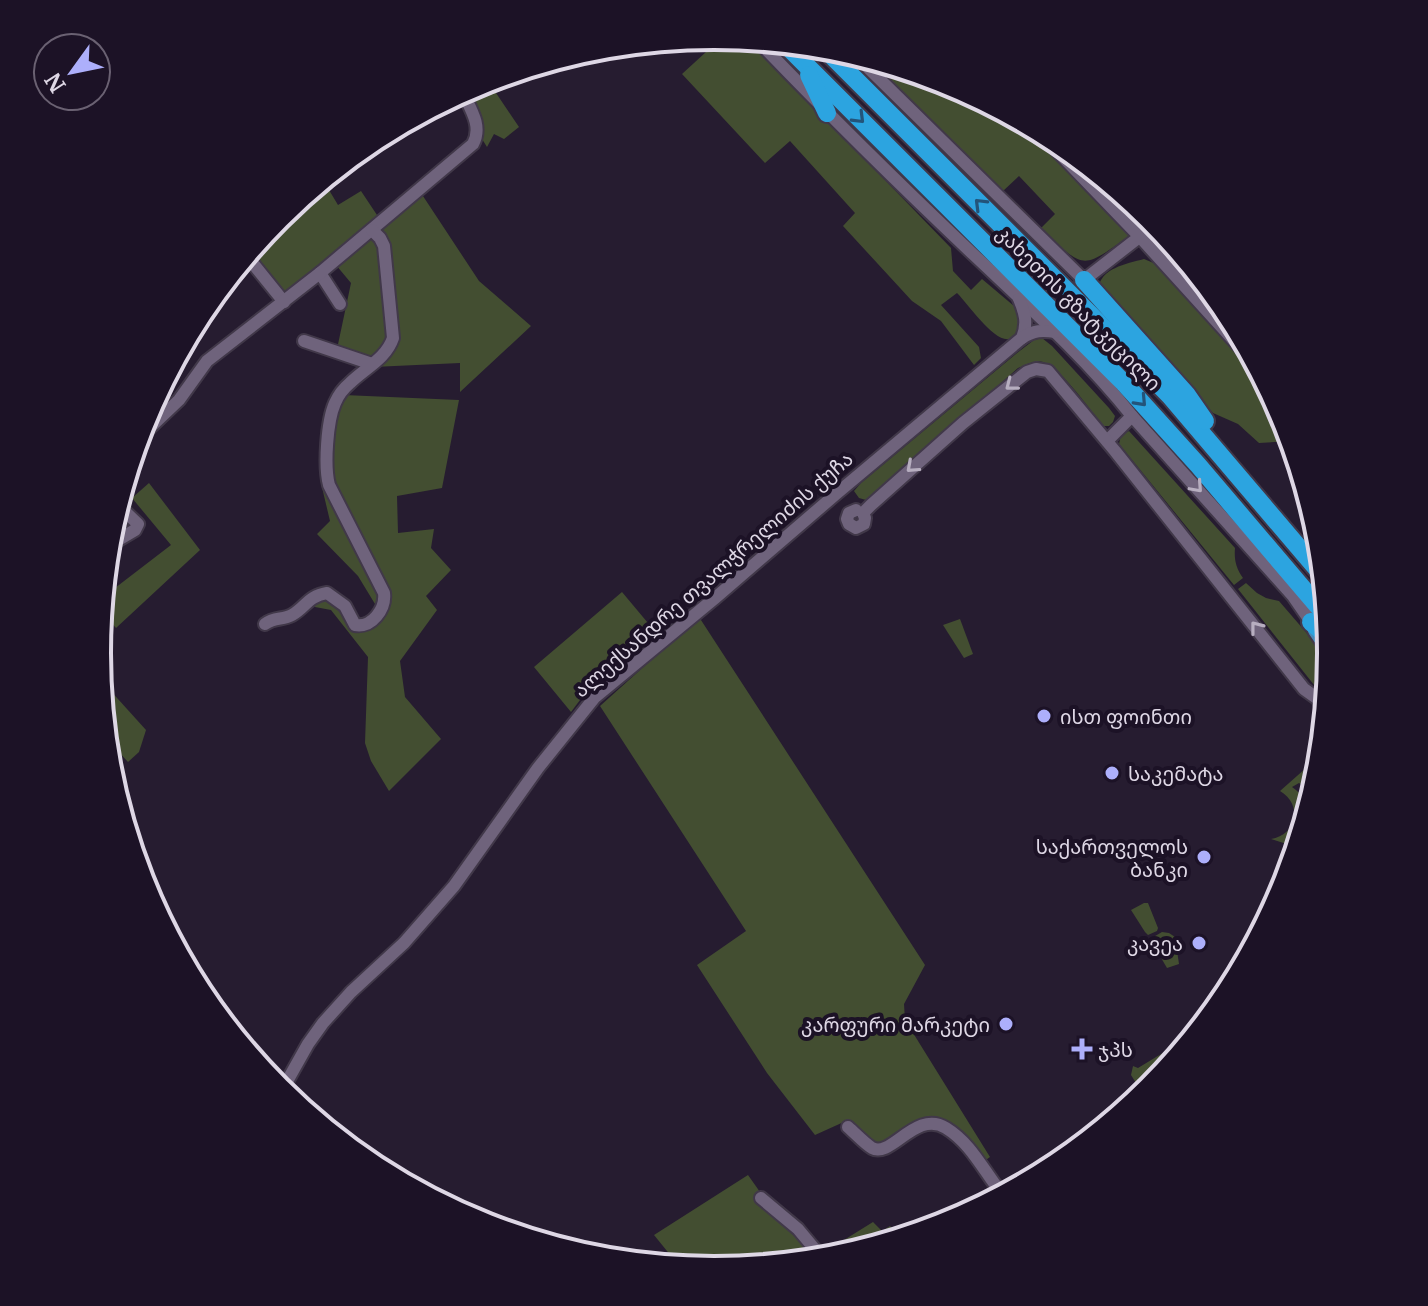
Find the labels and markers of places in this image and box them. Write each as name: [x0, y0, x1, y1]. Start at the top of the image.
place label: ისთ ფოინთი: [1060, 704, 1192, 729]
marker: ისთ ფოინთი: [1035, 707, 1053, 725]
place label: საკემატა: [1128, 761, 1224, 786]
marker: საკემატა: [1103, 764, 1121, 782]
place label: საქართველოს ბანკი: [1036, 834, 1188, 882]
marker: საქართველოს ბანკი: [1195, 848, 1213, 866]
place label: კავეა: [1127, 931, 1183, 956]
marker: კავეა: [1190, 934, 1208, 952]
place label: კარფური მარკეტი: [801, 1012, 990, 1037]
marker: კარფური მარკეტი: [997, 1015, 1015, 1033]
place label: ჯპს: [1098, 1037, 1133, 1062]
marker: ჯპს: [1073, 1040, 1091, 1058]

